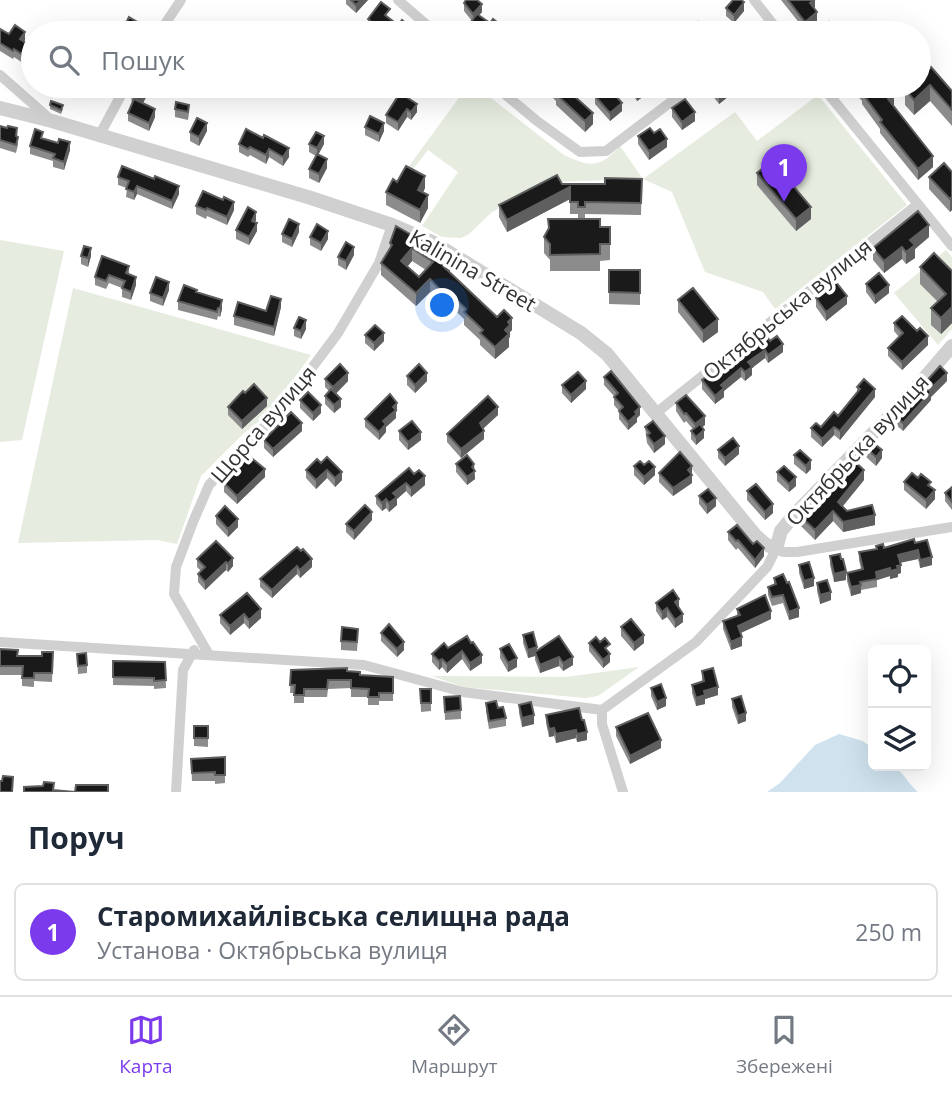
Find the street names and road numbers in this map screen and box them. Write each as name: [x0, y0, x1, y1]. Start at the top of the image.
street label: Kalinina Street: [405, 222, 541, 318]
street label: Октябрьська вулиця: [697, 232, 877, 386]
street label: Щорса вулиця: [204, 359, 322, 489]
street label: Октябрьска вулиця: [780, 368, 934, 532]

